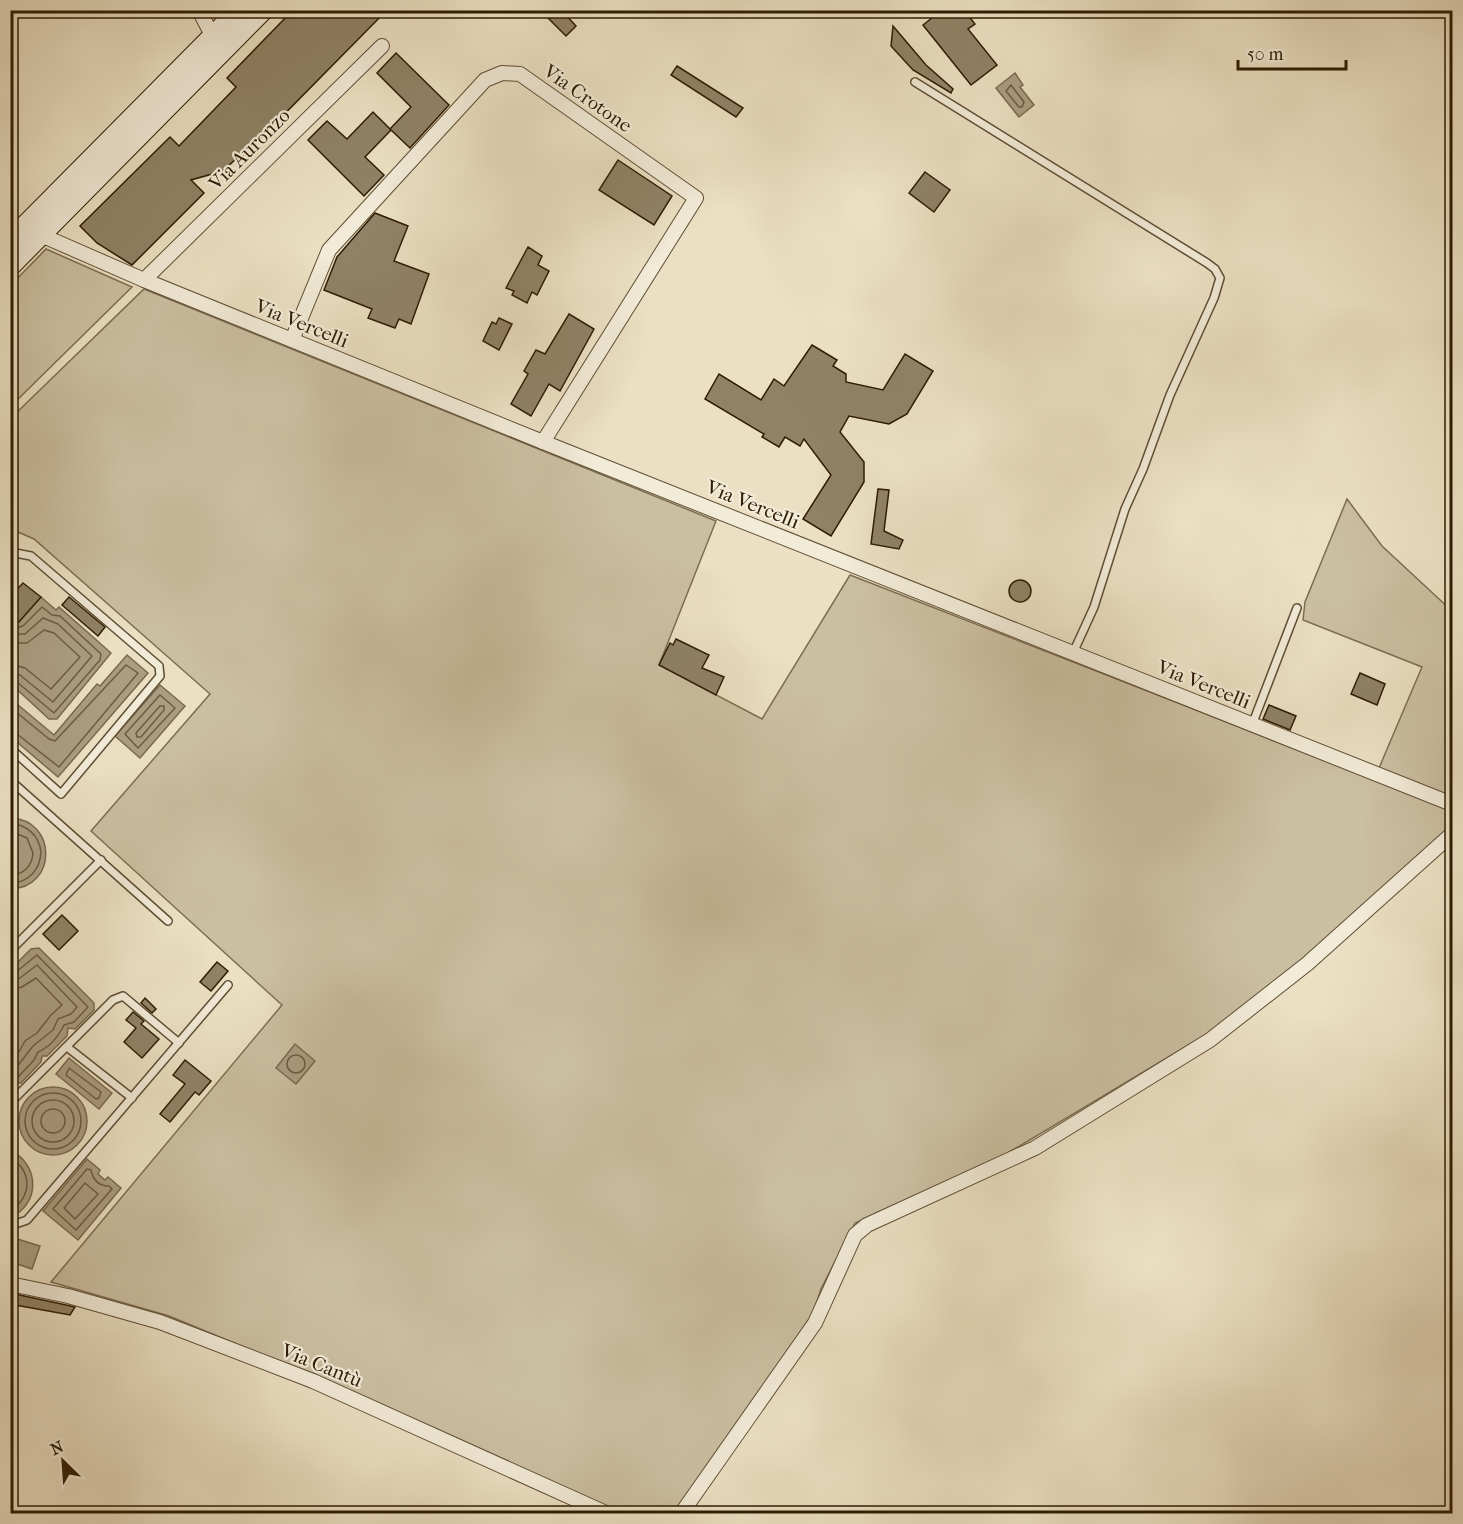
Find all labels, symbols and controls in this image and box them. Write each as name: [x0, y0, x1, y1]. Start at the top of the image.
scale bar: [1238, 33, 1346, 71]
text: 50 m: [1247, 44, 1284, 65]
street label: Via Crotone: [538, 59, 636, 137]
street label: Via Auronzo: [203, 104, 295, 195]
street label: Via Vercelli: [251, 294, 352, 353]
street label: Via Vercelli: [702, 475, 803, 534]
street label: Via Vercelli: [1153, 655, 1254, 714]
street label: Via Cantù: [277, 1338, 366, 1392]
north arrow: [33, 1431, 93, 1491]
text: N: [47, 1436, 67, 1459]

